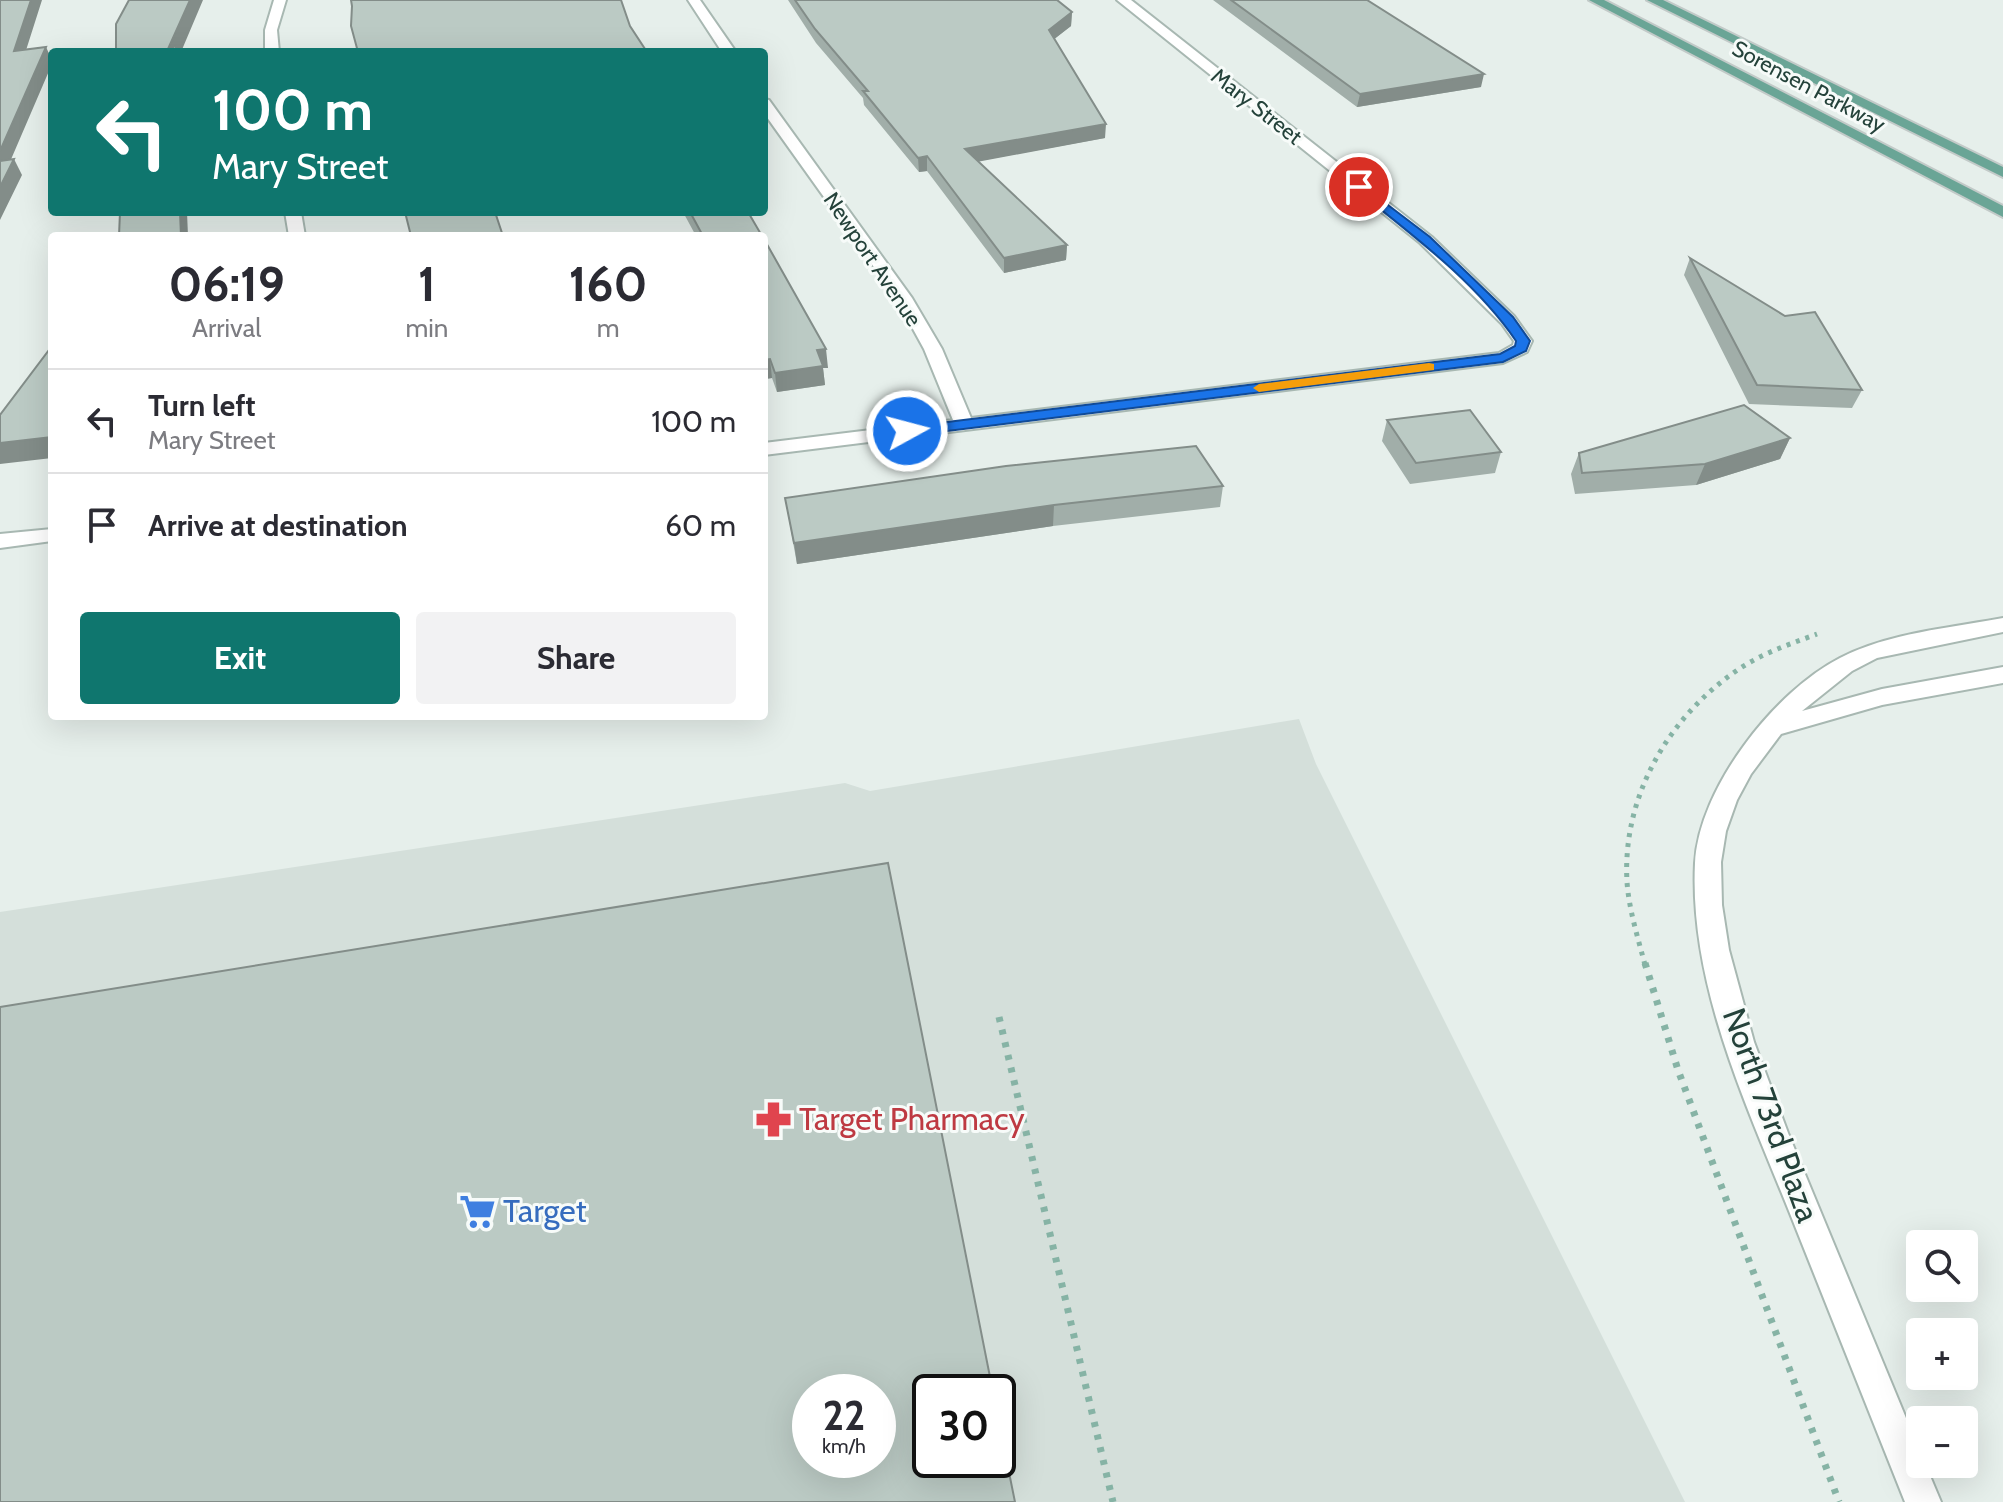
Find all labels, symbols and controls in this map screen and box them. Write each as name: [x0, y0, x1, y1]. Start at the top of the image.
street label: Sorensen Parkway: [1728, 35, 1890, 138]
street label: Mary Street: [1206, 63, 1308, 151]
text: 100 m: [212, 76, 373, 144]
icon: left: [80, 80, 184, 184]
text: Mary Street: [212, 144, 388, 188]
pin: [1325, 153, 1393, 221]
icon: arrive: [1337, 165, 1381, 209]
street label: Newport Avenue: [818, 187, 927, 331]
text: 06:19: [169, 255, 285, 313]
text: 1: [418, 255, 436, 313]
text: 160: [569, 255, 647, 313]
text: Arrival: [192, 312, 261, 344]
text: min: [405, 312, 448, 344]
text: m: [597, 312, 620, 344]
text: Turn left: [148, 387, 256, 424]
position arrow: [865, 389, 949, 473]
icon: left: [80, 399, 124, 443]
text: 100 m: [651, 403, 736, 440]
text: Mary Street: [148, 424, 275, 456]
icon: arrive: [80, 503, 124, 547]
text: Arrive at destination: [148, 507, 408, 544]
text: 60 m: [665, 507, 736, 544]
button: Exit: [80, 612, 400, 704]
button: Share: [416, 612, 736, 704]
street label: North 73rd Plaza: [1715, 1003, 1828, 1228]
place label: Target Pharmacy: [799, 1099, 1025, 1138]
pharmacy icon: Target Pharmacy: [754, 1100, 792, 1138]
place label: Target: [503, 1191, 587, 1230]
supermarket icon: Target: [458, 1192, 496, 1230]
map controls: [1906, 1230, 1978, 1478]
button: search: [1906, 1230, 1978, 1302]
button: +: [1906, 1318, 1978, 1390]
speed limit sign: 30: [912, 1374, 1016, 1478]
text: 22: [823, 1391, 865, 1440]
button: −: [1906, 1406, 1978, 1478]
text: km/h: [822, 1434, 866, 1458]

